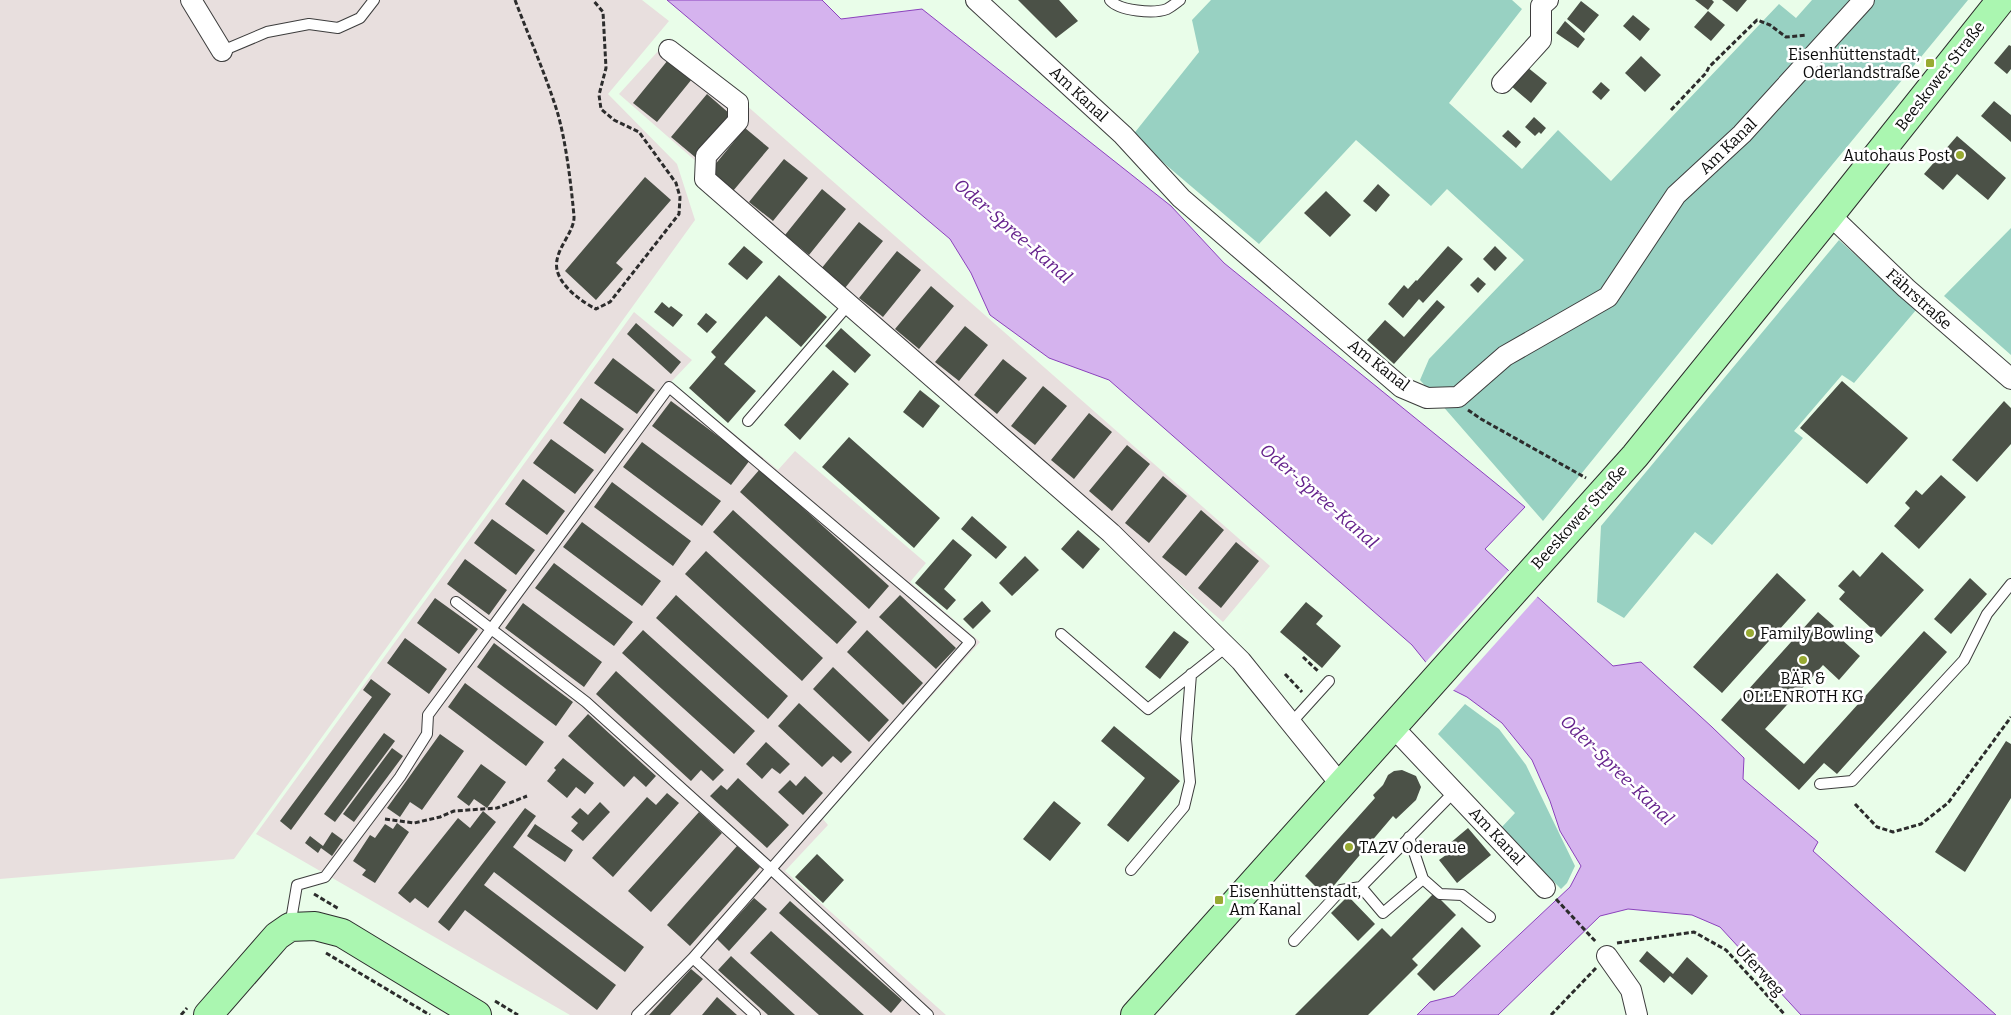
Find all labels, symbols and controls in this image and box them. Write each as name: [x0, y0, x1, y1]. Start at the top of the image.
street label: Beeskower Straße: [1891, 17, 1989, 135]
place label: Eisenhüttenstadt, Oderlandstraße: [1788, 45, 1920, 82]
marker: Eisenhüttenstadt, Oderlandstraße: [1924, 57, 1936, 69]
street label: Am Kanal: [1046, 62, 1112, 126]
street label: Am Kanal: [1695, 114, 1761, 178]
place label: Autohaus Post: [1843, 146, 1950, 165]
marker: Autohaus Post: [1954, 149, 1966, 161]
water label: Oder-Spree-Kanal: [950, 174, 1076, 288]
street label: Fährstraße: [1882, 265, 1956, 333]
street label: Am Kanal: [1345, 335, 1414, 395]
water label: Oder-Spree-Kanal: [1256, 439, 1382, 553]
street label: Beeskower Straße: [1527, 461, 1631, 573]
place label: Family Bowling: [1760, 624, 1874, 643]
marker: Family Bowling: [1744, 627, 1756, 639]
marker: BÄR & OLLENROTH KG: [1797, 654, 1809, 666]
place label: BÄR & OLLENROTH KG: [1742, 669, 1864, 706]
water label: Oder-Spree-Kanal: [1556, 710, 1678, 830]
street label: Am Kanal: [1465, 803, 1529, 869]
place label: TAZV Oderaue: [1359, 838, 1466, 857]
marker: TAZV Oderaue: [1343, 841, 1355, 853]
place label: Eisenhüttenstadt, Am Kanal: [1229, 882, 1361, 919]
marker: Eisenhüttenstadt, Am Kanal: [1213, 894, 1225, 906]
street label: Uferweg: [1731, 940, 1789, 1000]

